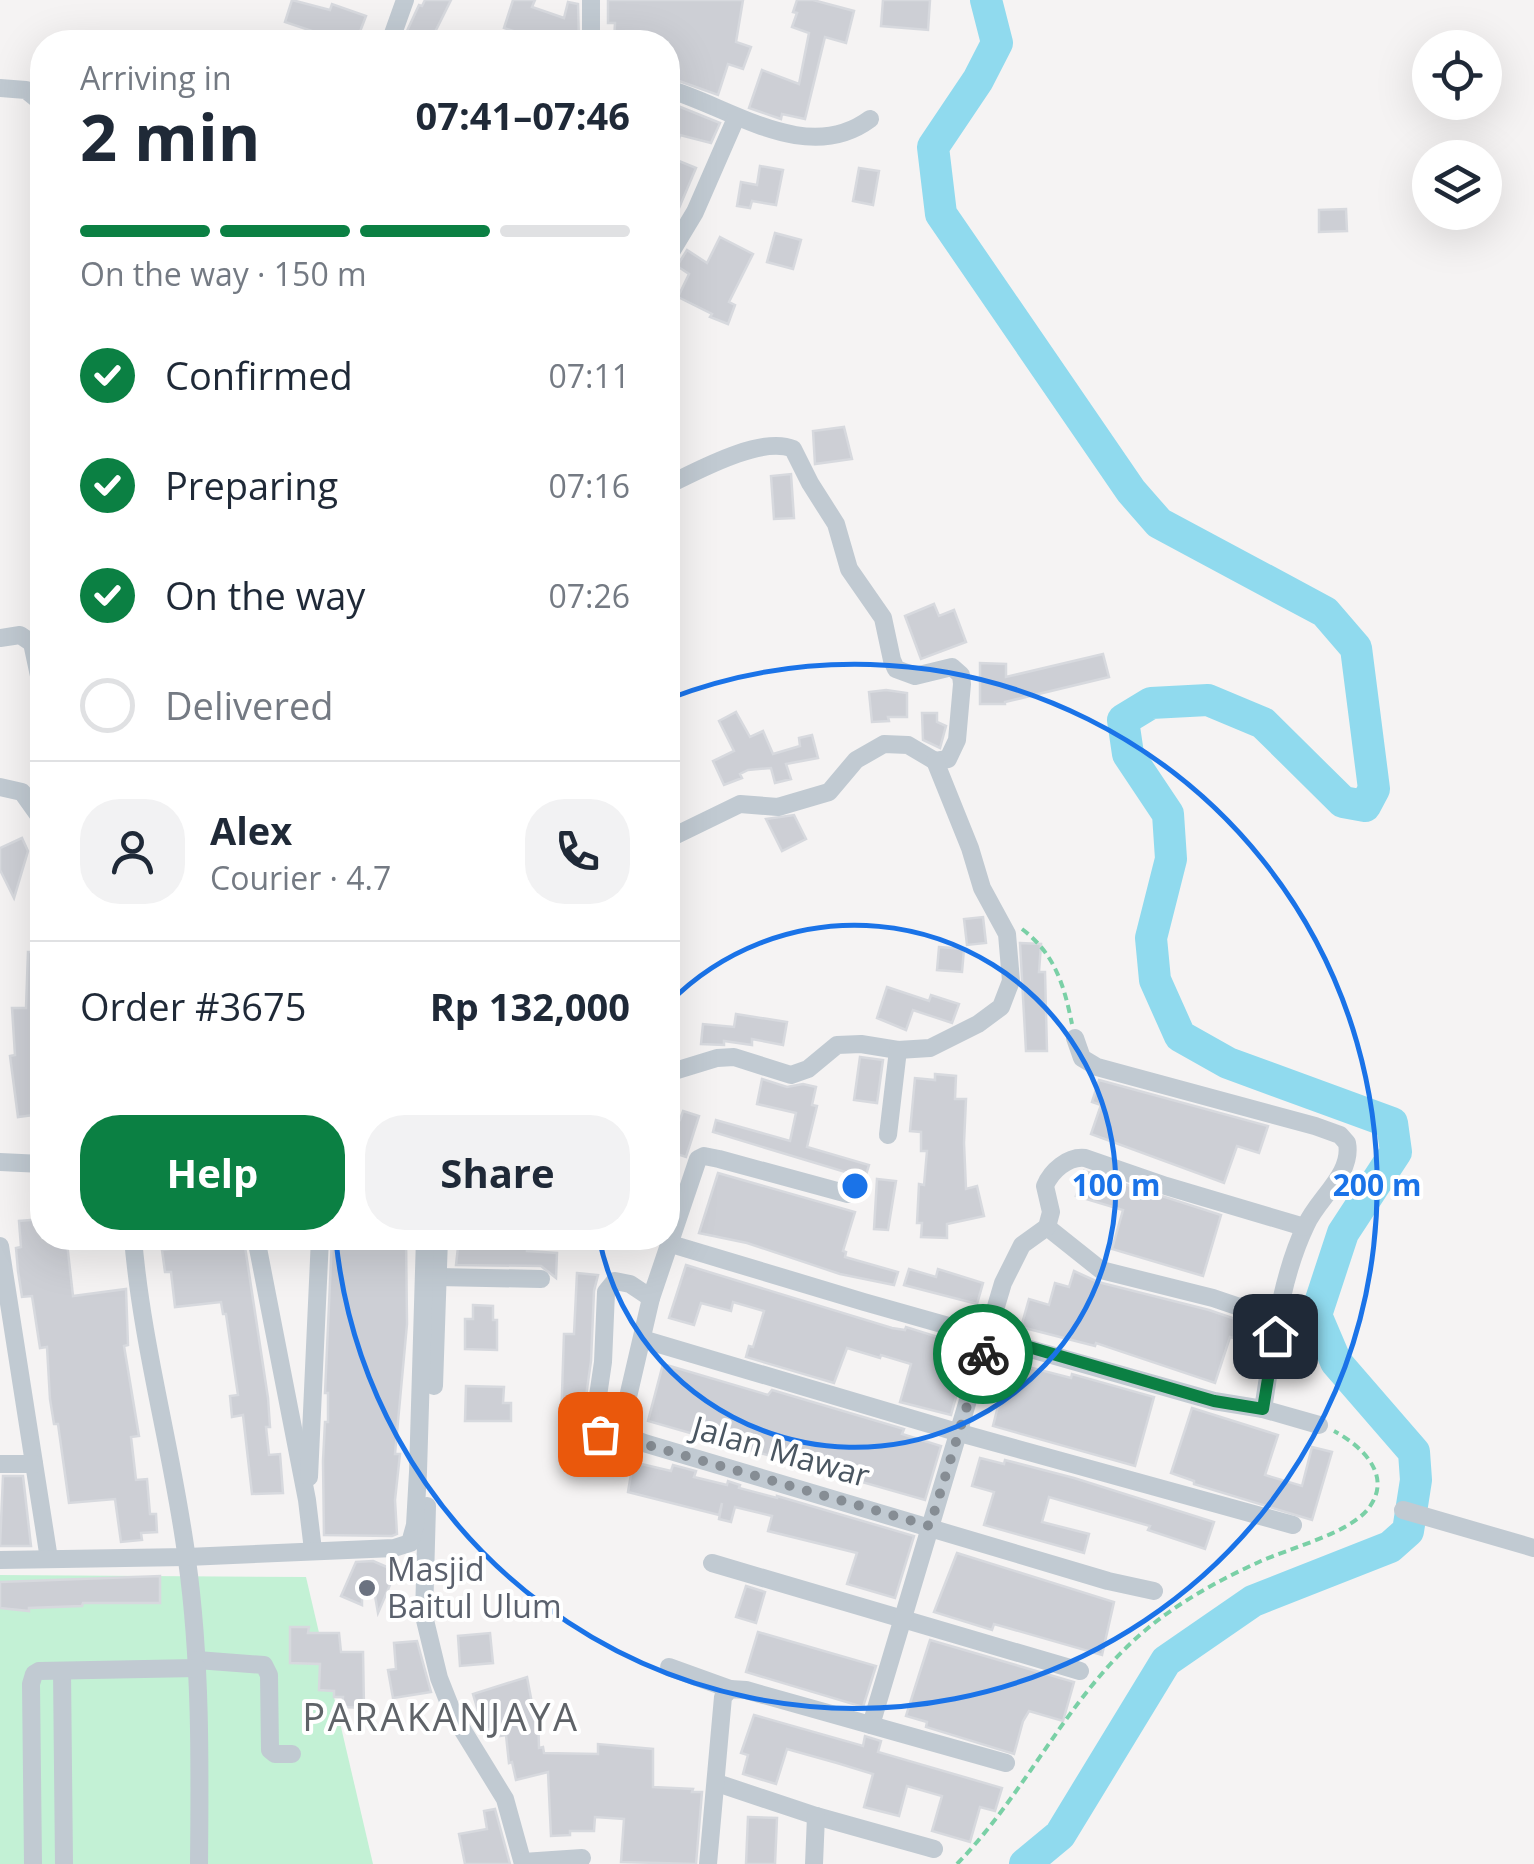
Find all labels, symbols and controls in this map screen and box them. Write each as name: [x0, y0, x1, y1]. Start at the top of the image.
map controls: [1412, 30, 1502, 230]
button: locate: [1412, 30, 1502, 120]
text: Arriving in: [80, 56, 232, 99]
text: 07:41–07:46: [416, 89, 630, 141]
text: 2 min: [80, 92, 260, 180]
button: layers: [1412, 140, 1502, 230]
text: On the way · 150 m: [80, 252, 367, 295]
icon: check: [80, 348, 135, 403]
text: Confirmed: [165, 349, 353, 401]
text: 07:11: [548, 354, 630, 397]
icon: check: [80, 458, 135, 513]
text: Preparing: [165, 459, 338, 511]
text: 07:16: [548, 464, 630, 507]
icon: check: [80, 568, 135, 623]
text: On the way: [165, 569, 365, 621]
text: 07:26: [548, 574, 630, 617]
text: Delivered: [165, 679, 334, 731]
button: person: [80, 799, 185, 904]
button: phone: [525, 799, 630, 904]
text: Alex: [210, 804, 292, 856]
text: Courier · 4.7: [210, 856, 391, 899]
text: Order #3675: [80, 980, 307, 1032]
text: Rp 132,000: [430, 980, 630, 1032]
button: Help: [80, 1115, 345, 1230]
button: Share: [365, 1115, 630, 1230]
text: 100 m: [1072, 1164, 1160, 1205]
text: 200 m: [1333, 1164, 1421, 1205]
centre of rings: [837, 1168, 873, 1204]
pin: [1233, 1294, 1318, 1379]
courier: [933, 1304, 1033, 1404]
icon: home: [1248, 1309, 1303, 1364]
icon: bike: [956, 1327, 1011, 1382]
pin: [558, 1392, 643, 1477]
street label: Jalan Mawar: [685, 1404, 875, 1496]
icon: bag: [573, 1407, 628, 1462]
place label: Masjid Baitul Ulum: [387, 1547, 562, 1627]
marker: Masjid Baitul Ulum: [356, 1577, 378, 1599]
district label: PARAKANJAYA: [302, 1690, 580, 1742]

